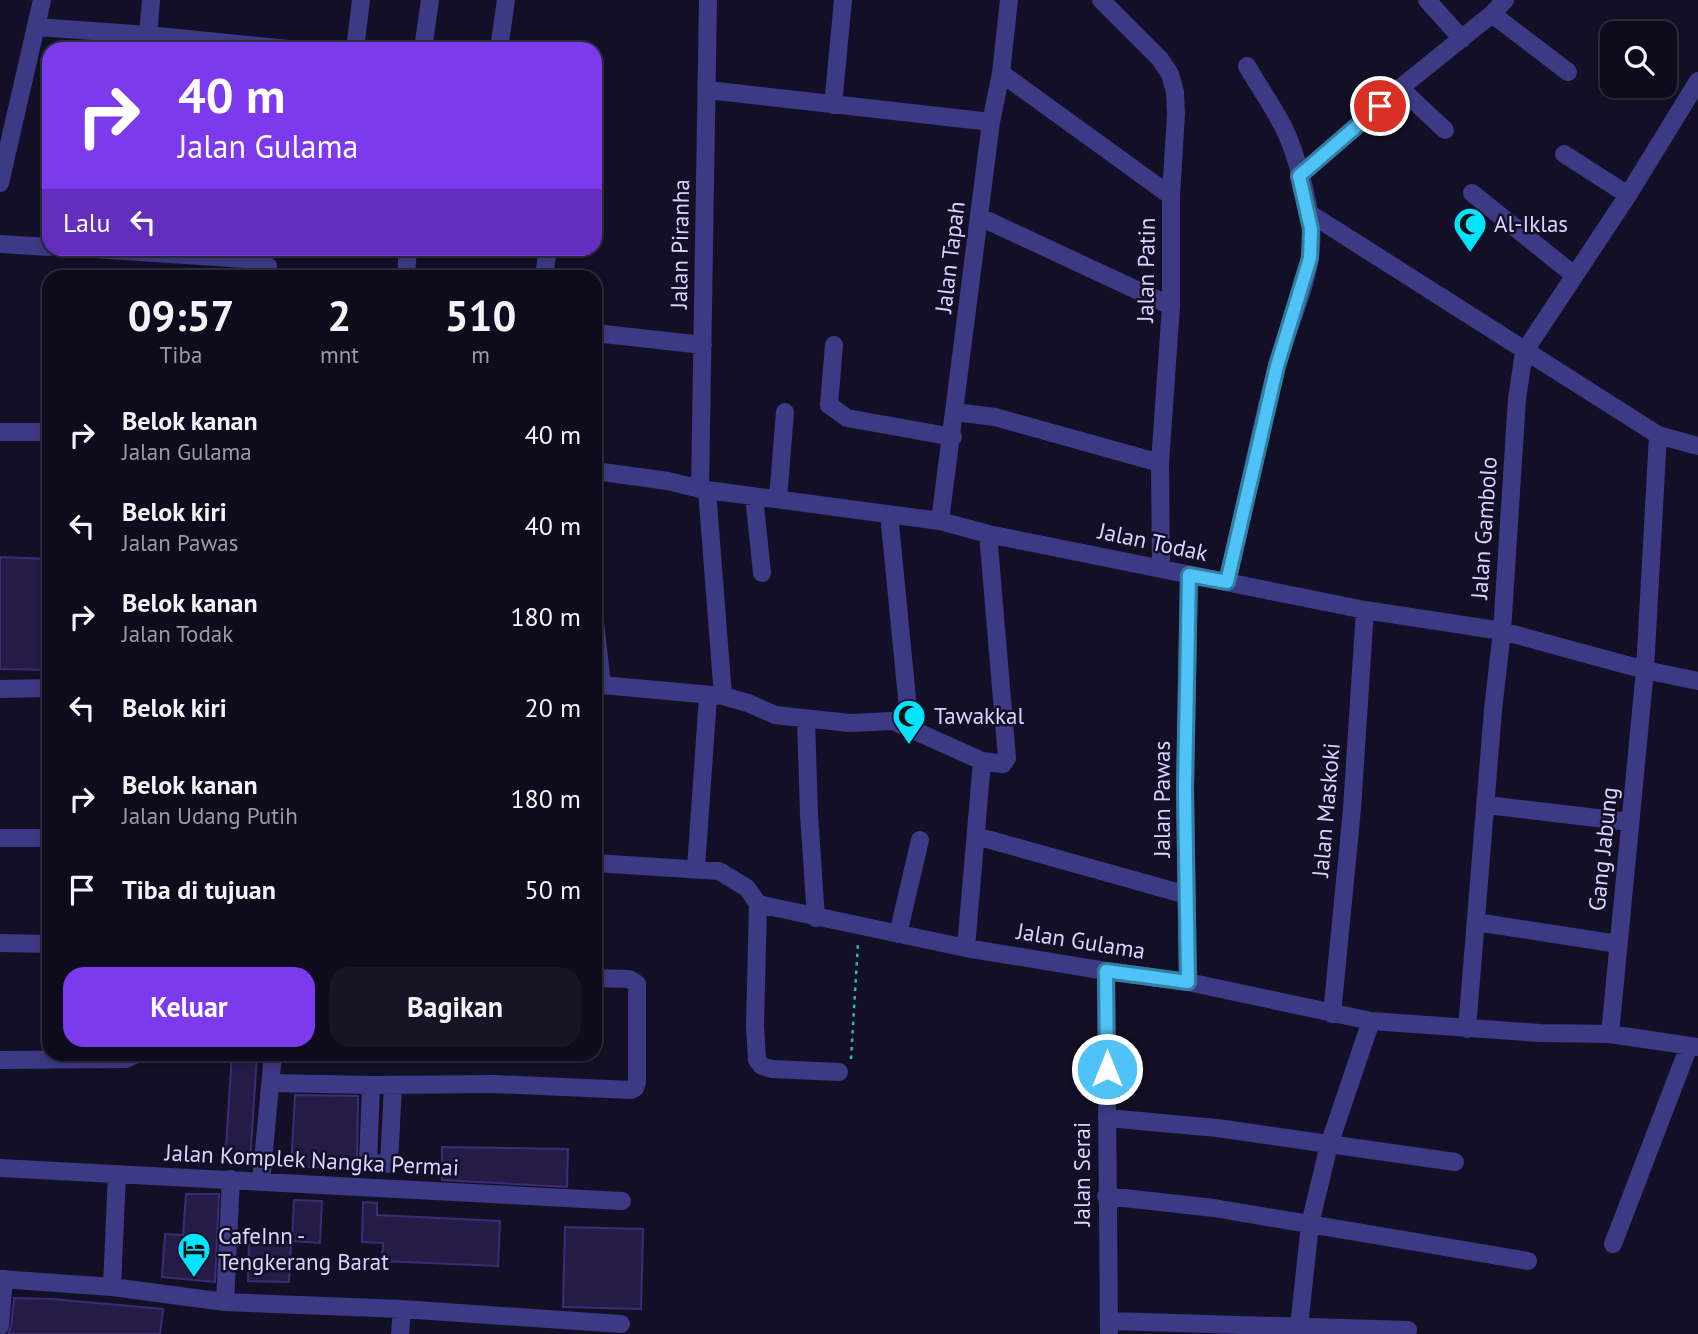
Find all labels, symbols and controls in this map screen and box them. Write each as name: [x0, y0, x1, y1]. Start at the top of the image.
map controls: [1600, 21, 1677, 98]
button: search: [1600, 21, 1677, 98]
text: 40 m: [178, 63, 285, 127]
icon: right: [63, 70, 154, 161]
pin: [1350, 76, 1410, 136]
icon: arrive: [1361, 87, 1399, 125]
text: Jalan Gulama: [178, 125, 358, 167]
street label: Jalan Piranha: [664, 179, 695, 310]
street label: Jalan Tapah: [928, 199, 971, 315]
icon: left: [124, 203, 162, 241]
mosque icon: Al-Iklas: [1451, 205, 1489, 254]
text: Lalu: [63, 206, 110, 239]
place label: Al-Iklas: [1494, 209, 1568, 238]
street label: Jalan Patin: [1130, 217, 1161, 324]
text: 09:57: [128, 288, 234, 343]
text: 2: [328, 288, 351, 343]
text: 510: [445, 288, 516, 343]
text: Tiba: [160, 340, 202, 369]
text: mnt: [320, 340, 359, 369]
text: m: [471, 340, 490, 369]
text: Belok kanan: [122, 404, 258, 437]
icon: right: [63, 416, 101, 454]
text: 40 m: [525, 418, 581, 451]
text: Jalan Gulama: [122, 437, 252, 466]
street label: Jalan Gambolo: [1464, 456, 1503, 601]
text: Belok kiri: [122, 495, 227, 528]
icon: left: [63, 507, 101, 545]
text: 40 m: [525, 509, 581, 542]
street label: Jalan Todak: [1095, 516, 1210, 567]
text: Jalan Pawas: [122, 528, 238, 557]
text: Belok kanan: [122, 586, 258, 619]
icon: right: [63, 598, 101, 636]
text: 180 m: [510, 600, 581, 633]
text: Jalan Todak: [122, 619, 233, 648]
icon: left: [63, 689, 101, 727]
text: Belok kiri: [122, 691, 227, 724]
text: 20 m: [525, 691, 581, 724]
mosque icon: Tawakkal: [890, 697, 928, 746]
place label: Tawakkal: [934, 701, 1025, 730]
street label: Jalan Pawas: [1147, 741, 1176, 858]
street label: Jalan Maskoki: [1305, 742, 1346, 879]
text: Belok kanan: [122, 768, 258, 801]
icon: right: [63, 780, 101, 818]
text: 180 m: [510, 782, 581, 815]
street label: Gang Jabung: [1582, 786, 1623, 912]
text: Jalan Udang Putih: [122, 801, 298, 830]
icon: arrive: [63, 871, 101, 909]
text: Tiba di tujuan: [122, 873, 276, 906]
text: 50 m: [525, 873, 581, 906]
street label: Jalan Gulama: [1014, 916, 1147, 965]
button: Keluar: [63, 967, 315, 1047]
button: Bagikan: [329, 967, 581, 1047]
position arrow: [1070, 1032, 1144, 1106]
street label: Jalan Serai: [1067, 1122, 1096, 1227]
street label: Jalan Komplek Nangka Permai: [163, 1137, 460, 1182]
place label: CafeInn - Tengkerang Barat: [218, 1221, 389, 1276]
hotel icon: CafeInn - Tengkerang Barat: [175, 1230, 213, 1279]

